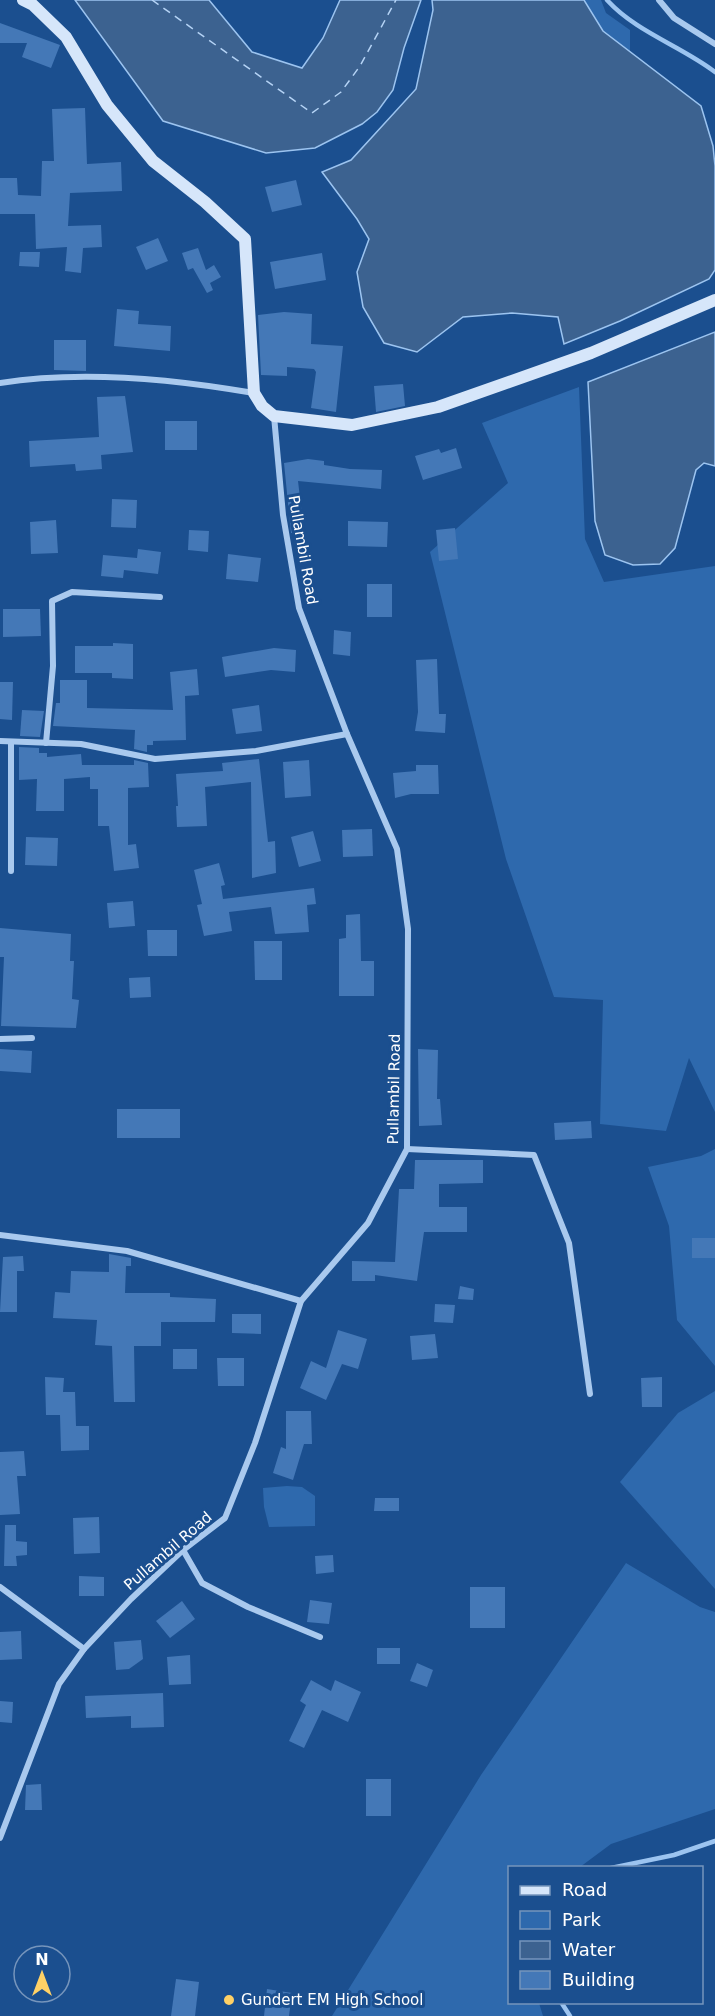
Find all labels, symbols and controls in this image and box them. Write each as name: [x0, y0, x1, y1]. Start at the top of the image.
street label: Pullambil Road: [285, 494, 321, 606]
street label: Pullambil Road: [384, 1033, 404, 1145]
street label: Pullambil Road: [120, 1508, 216, 1594]
legend: [508, 1866, 703, 2004]
text: Road: [562, 1879, 607, 1900]
text: Park: [562, 1909, 601, 1930]
text: Water: [562, 1939, 616, 1960]
north arrow: [12, 1944, 72, 2004]
text: N: [35, 1950, 49, 1969]
text: Building: [562, 1969, 635, 1990]
place label: Gundert EM High School: [241, 1991, 423, 2009]
marker: Gundert EM High School: [222, 1993, 236, 2007]

